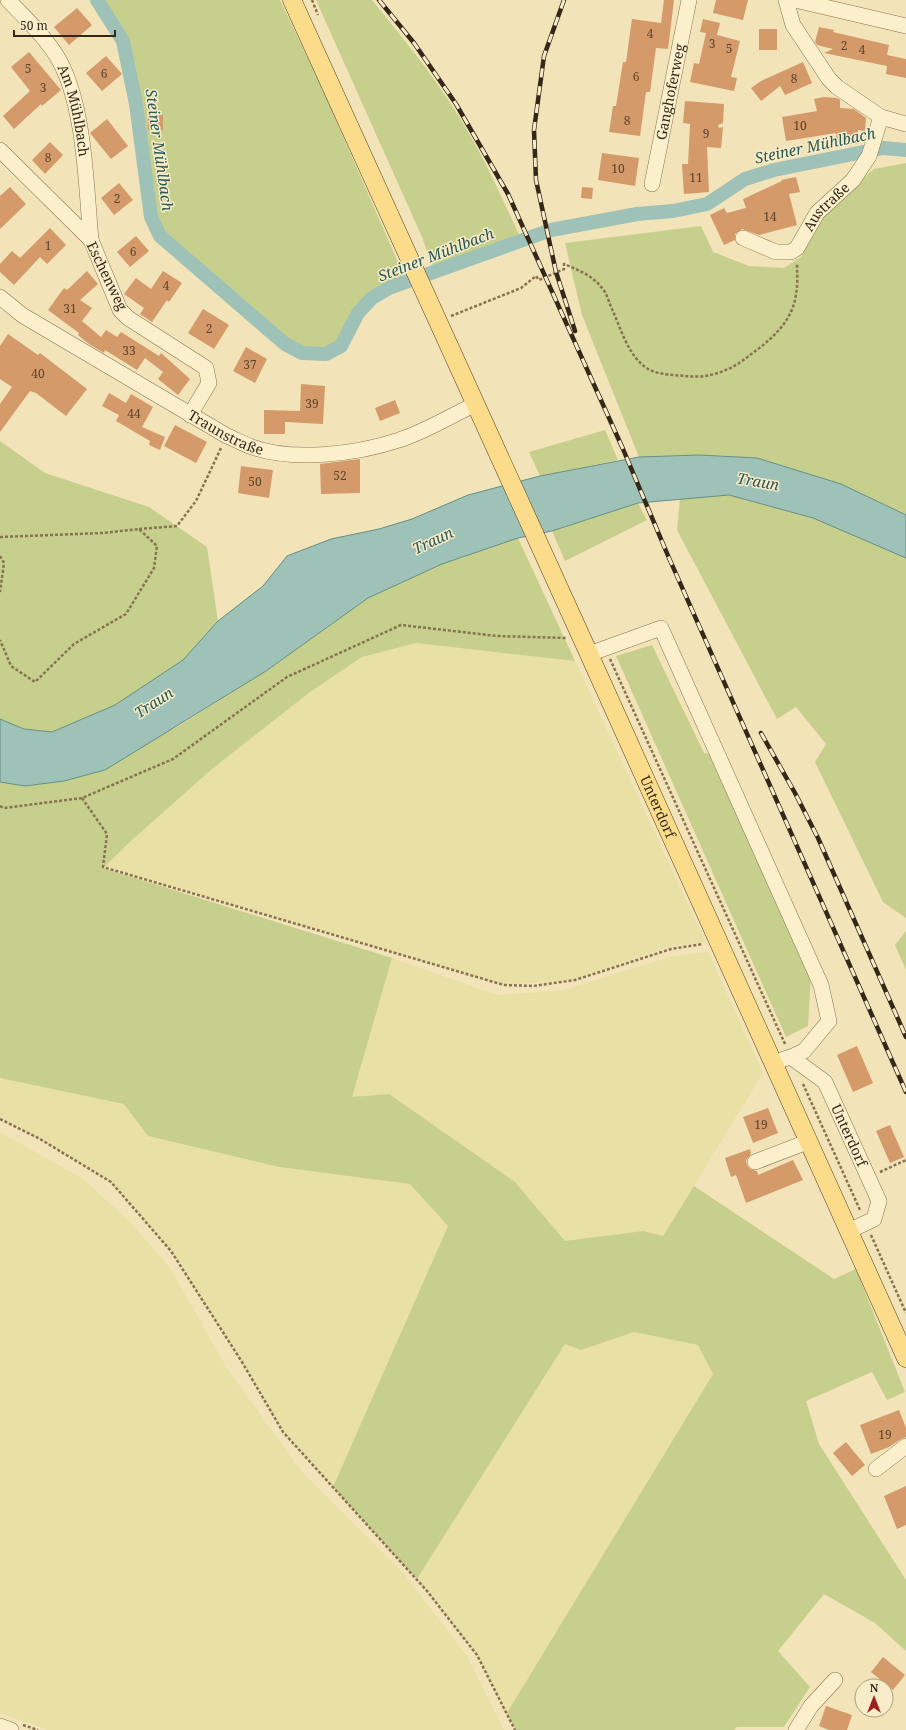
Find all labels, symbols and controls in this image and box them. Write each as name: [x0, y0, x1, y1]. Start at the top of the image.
scale bar: [14, 12, 115, 38]
text: 50 m: [20, 17, 48, 34]
house number: 4: [647, 25, 654, 42]
house number: 3: [709, 35, 716, 52]
house number: 2: [841, 37, 847, 54]
house number: 5: [726, 40, 732, 57]
street label: Ganghoferweg: [651, 41, 689, 142]
house number: 4: [859, 41, 866, 58]
house number: 5: [25, 60, 31, 77]
street label: Am Mühlbach: [54, 61, 94, 158]
house number: 6: [101, 65, 108, 82]
house number: 6: [633, 68, 640, 85]
house number: 8: [791, 70, 798, 87]
house number: 3: [40, 79, 47, 96]
water label: Steiner Mühlbach: [142, 88, 178, 212]
house number: 8: [624, 112, 631, 129]
house number: 10: [793, 117, 807, 134]
water label: Steiner Mühlbach: [753, 122, 877, 168]
house number: 9: [703, 125, 709, 142]
house number: 8: [45, 149, 52, 166]
house number: 10: [611, 160, 625, 177]
house number: 11: [689, 169, 703, 186]
street label: Austraße: [799, 178, 853, 235]
house number: 2: [114, 190, 120, 207]
house number: 14: [763, 208, 777, 225]
water label: Steiner Mühlbach: [375, 223, 497, 285]
house number: 1: [45, 237, 51, 254]
street label: Eschenweg: [83, 238, 133, 314]
house number: 6: [130, 243, 137, 260]
house number: 4: [163, 277, 170, 294]
house number: 31: [63, 300, 77, 317]
house number: 2: [206, 320, 212, 337]
house number: 33: [122, 342, 136, 359]
house number: 37: [243, 356, 257, 373]
house number: 40: [31, 365, 45, 382]
house number: 39: [305, 395, 319, 412]
house number: 44: [127, 405, 141, 422]
street label: Traunstraße: [185, 405, 266, 459]
house number: 52: [333, 467, 347, 484]
water label: Traun: [735, 467, 781, 495]
house number: 50: [248, 473, 262, 490]
water label: Traun: [409, 522, 456, 558]
water label: Traun: [130, 682, 177, 722]
street label: Unterdorf: [636, 772, 681, 843]
street label: Unterdorf: [827, 1101, 873, 1171]
house number: 19: [754, 1116, 768, 1133]
house number: 19: [878, 1426, 892, 1443]
north arrow: [854, 1678, 894, 1718]
text: N: [870, 1680, 879, 1695]

